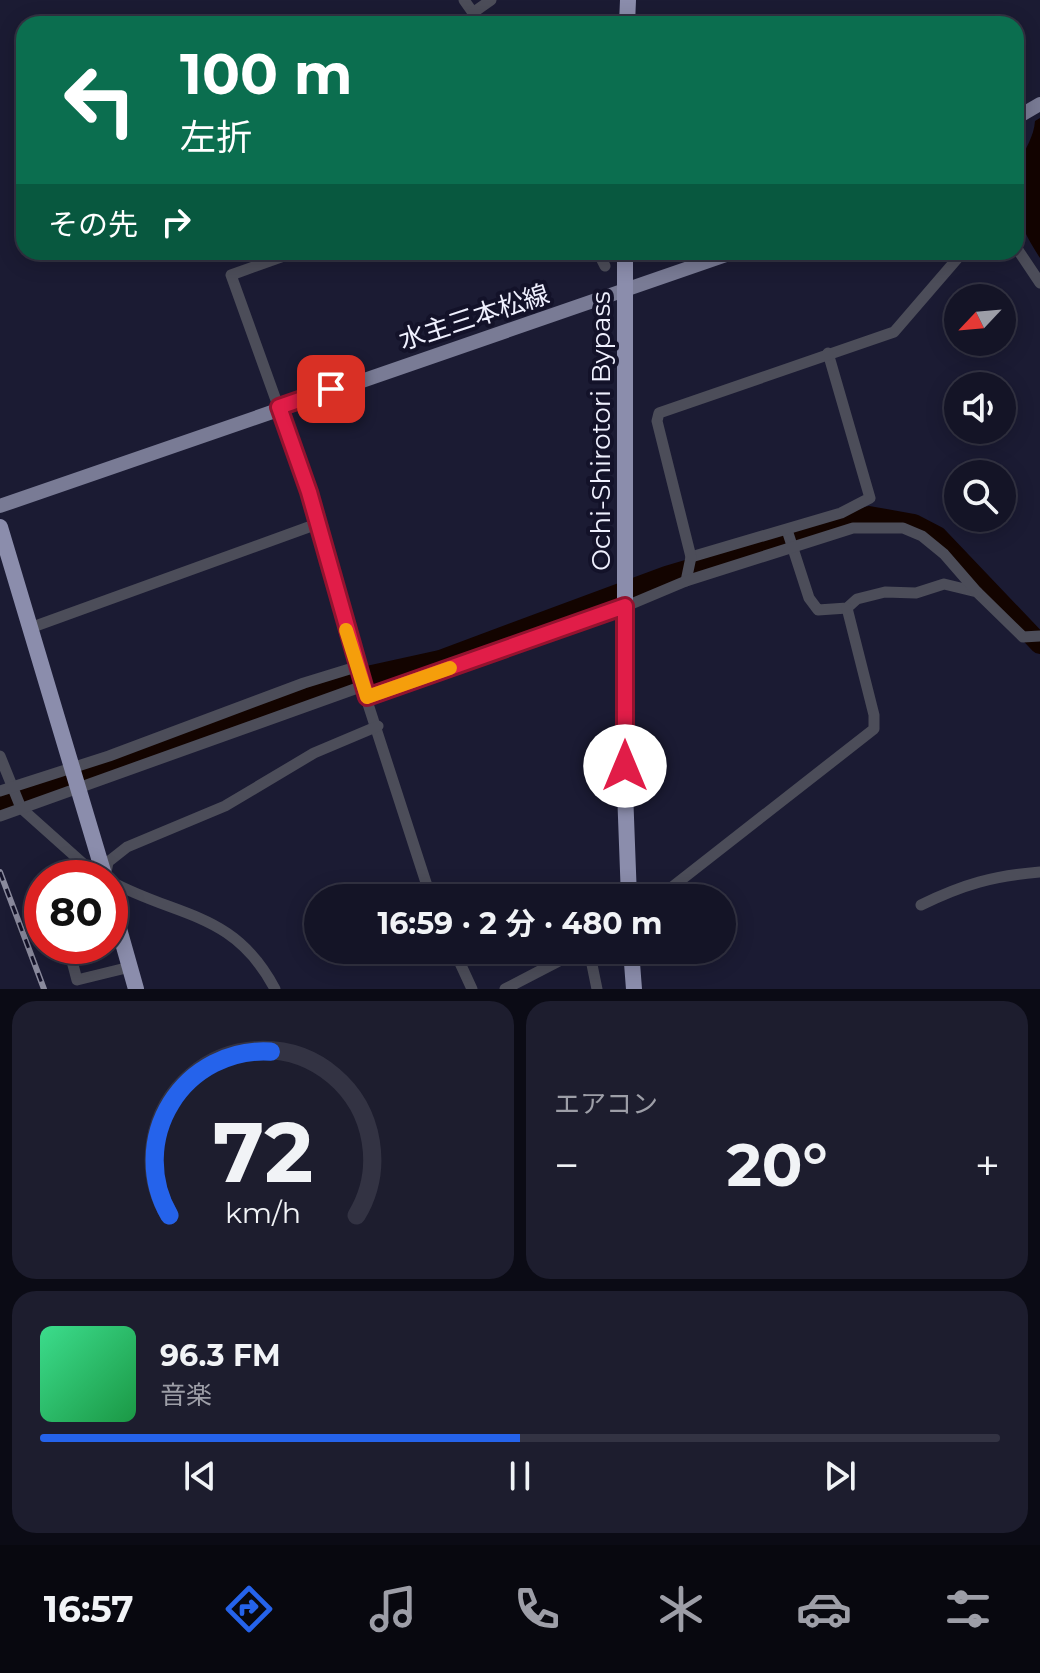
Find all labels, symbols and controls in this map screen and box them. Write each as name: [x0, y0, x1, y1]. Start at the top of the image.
text: 100 m: [180, 40, 353, 108]
icon: left: [48, 48, 152, 152]
text: 左折: [180, 115, 252, 159]
icon: right: [154, 200, 198, 244]
text: その先: [48, 206, 138, 243]
street label: 水主三本松線: [395, 278, 553, 356]
north arrow: [944, 284, 1016, 356]
map controls: [944, 284, 1016, 532]
street label: Ochi-Shirotori Bypass: [585, 291, 617, 571]
pin: [297, 355, 365, 423]
icon: arrive: [309, 367, 353, 411]
button: sound: [944, 372, 1016, 444]
button: search: [944, 460, 1016, 532]
position arrow: [583, 724, 667, 808]
speed limit sign: 80: [24, 860, 128, 964]
text: 16:59 · 2 分 · 480 m: [377, 905, 663, 942]
text: エアコン: [554, 1088, 658, 1120]
text: 72: [213, 1101, 313, 1203]
text: 20°: [726, 1128, 828, 1201]
text: −: [554, 1138, 579, 1192]
text: +: [975, 1138, 1000, 1192]
text: km/h: [225, 1195, 301, 1230]
text: 96.3 FM: [160, 1337, 281, 1374]
text: 音楽: [160, 1379, 212, 1411]
icon: previous: [178, 1454, 222, 1498]
icon: pause: [498, 1454, 542, 1498]
icon: next: [818, 1454, 862, 1498]
icon: directions: [221, 1581, 277, 1637]
icon: music: [365, 1581, 421, 1637]
icon: phone: [509, 1581, 565, 1637]
icon: climate: [653, 1581, 709, 1637]
icon: car: [796, 1581, 852, 1637]
icon: filters: [940, 1581, 996, 1637]
text: 16:57: [44, 1587, 134, 1631]

